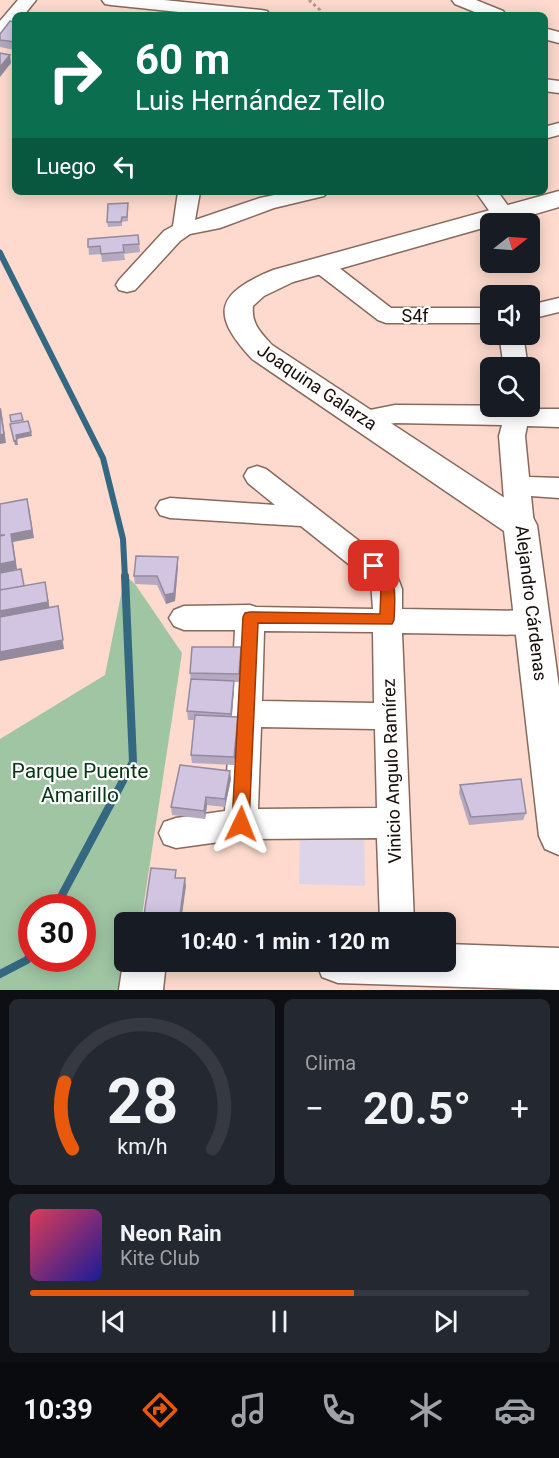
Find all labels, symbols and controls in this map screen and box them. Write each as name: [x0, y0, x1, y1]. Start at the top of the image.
text: 60 m: [135, 35, 230, 84]
icon: right: [36, 36, 114, 114]
text: Luis Hernández Tello: [135, 85, 385, 117]
icon: left: [108, 150, 141, 183]
text: Luego: [36, 154, 96, 179]
north arrow: [480, 213, 540, 273]
map controls: [480, 213, 540, 417]
button: sound: [480, 285, 540, 345]
street label: S4f: [401, 305, 429, 326]
street label: Joaquina Galarza: [253, 339, 381, 434]
button: search: [480, 357, 540, 417]
street label: Alejandro Cárdenas: [512, 524, 551, 682]
pin: [348, 540, 399, 591]
icon: arrive: [357, 549, 390, 582]
street label: Vinicio Angulo Ramírez: [378, 678, 405, 864]
park label: Parque Puente Amarillo: [12, 759, 148, 807]
position arrow: [209, 792, 273, 856]
speed limit sign: 30: [18, 894, 96, 972]
text: 10:40 · 1 min · 120 m: [180, 929, 390, 954]
text: Clima: [305, 1051, 356, 1075]
text: 28: [106, 1065, 178, 1138]
text: 20.5°: [363, 1082, 471, 1135]
text: −: [305, 1089, 324, 1128]
text: +: [510, 1089, 529, 1128]
text: km/h: [117, 1134, 167, 1159]
text: Neon Rain: [120, 1221, 222, 1246]
text: Kite Club: [120, 1246, 200, 1270]
icon: previous: [97, 1305, 130, 1338]
icon: pause: [263, 1305, 296, 1338]
icon: next: [429, 1305, 462, 1338]
icon: directions: [139, 1389, 181, 1431]
icon: music: [228, 1389, 270, 1431]
icon: phone: [317, 1389, 359, 1431]
icon: climate: [405, 1389, 447, 1431]
icon: car: [494, 1389, 536, 1431]
text: 10:39: [23, 1394, 93, 1426]

